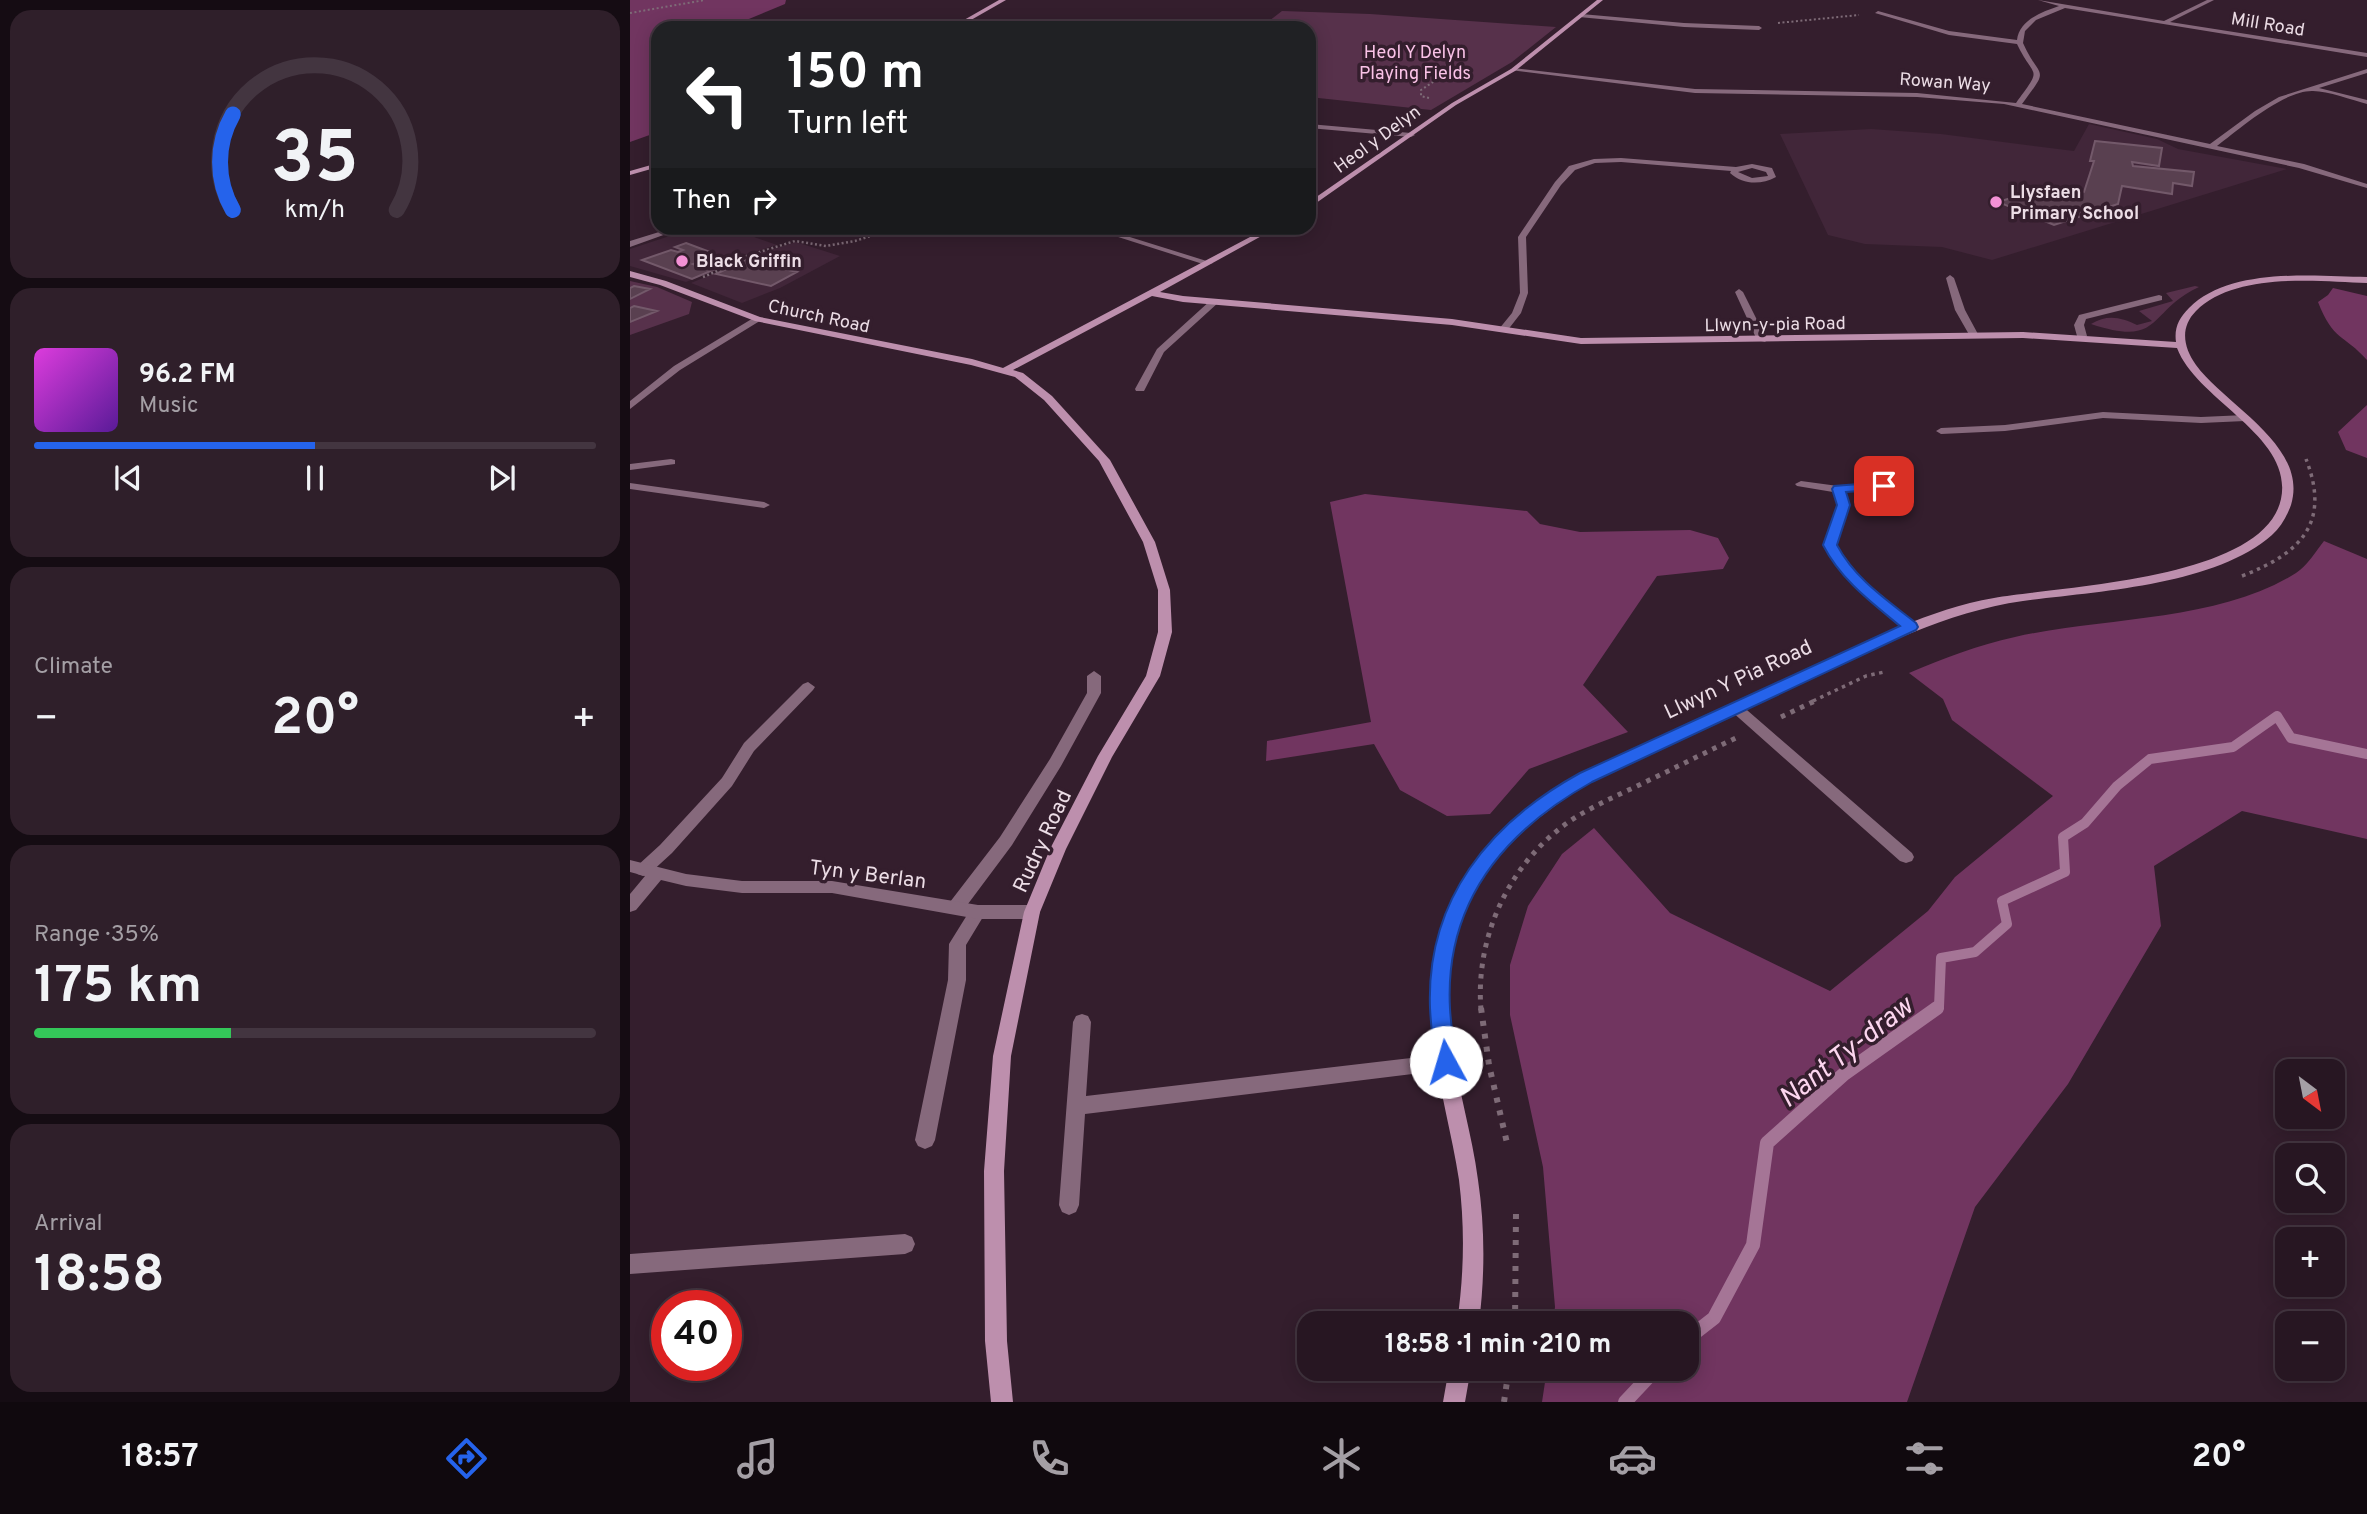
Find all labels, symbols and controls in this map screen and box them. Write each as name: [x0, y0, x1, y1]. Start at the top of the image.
street label: Mill Road: [2229, 8, 2306, 43]
park label: Heol Y Delyn Playing Fields: [1359, 42, 1471, 86]
text: 150 m: [787, 44, 924, 106]
icon: left: [672, 49, 763, 140]
street label: Rowan Way: [1899, 69, 1991, 98]
street label: Heol y Delyn: [1330, 101, 1426, 179]
text: Turn left: [787, 105, 908, 145]
text: 35: [271, 117, 359, 209]
icon: right: [745, 182, 783, 220]
place label: Llysfaen Primary School: [2010, 182, 2139, 226]
text: Then: [672, 185, 731, 218]
marker: Llysfaen Primary School: [1988, 194, 2004, 210]
text: km/h: [285, 195, 345, 227]
place label: Black Griffin: [696, 251, 802, 274]
marker: Black Griffin: [674, 253, 690, 269]
street label: Church Road: [766, 295, 872, 339]
street label: Llwyn-y-pia Road: [1704, 313, 1846, 338]
text: 96.2 FM: [139, 359, 236, 392]
text: Music: [139, 392, 199, 421]
pin: [1854, 456, 1914, 516]
icon: previous: [109, 459, 147, 497]
icon: pause: [296, 459, 334, 497]
icon: next: [483, 459, 521, 497]
icon: arrive: [1865, 467, 1903, 505]
street label: Llwyn Y Pia Road: [1660, 634, 1817, 726]
text: Climate: [34, 653, 113, 682]
text: 20°: [271, 687, 359, 753]
text: −: [34, 696, 59, 745]
text: +: [571, 696, 596, 745]
street label: Rudry Road: [1008, 786, 1079, 897]
street label: Tyn y Berlan: [808, 855, 928, 896]
text: Range · 35%: [34, 921, 159, 950]
text: 175 km: [34, 955, 202, 1021]
water label: Nant Ty-draw: [1772, 988, 1923, 1117]
position arrow: [1409, 1025, 1483, 1099]
north arrow: [2275, 1059, 2345, 1129]
map controls: [2275, 1059, 2345, 1381]
button: search: [2275, 1143, 2345, 1213]
text: Arrival: [34, 1210, 103, 1239]
button: +: [2275, 1227, 2345, 1297]
text: 18:58: [34, 1244, 165, 1310]
speed limit sign: 40: [651, 1290, 742, 1381]
button: −: [2275, 1311, 2345, 1381]
text: 18:58 · 1 min · 210 m: [1385, 1329, 1611, 1362]
icon: directions: [442, 1434, 491, 1483]
icon: music: [733, 1434, 782, 1483]
icon: phone: [1025, 1434, 1074, 1483]
icon: climate: [1317, 1434, 1366, 1483]
icon: car: [1608, 1434, 1657, 1483]
icon: filters: [1900, 1434, 1949, 1483]
text: 18:57: [121, 1438, 199, 1478]
text: 20°: [2192, 1438, 2246, 1478]

